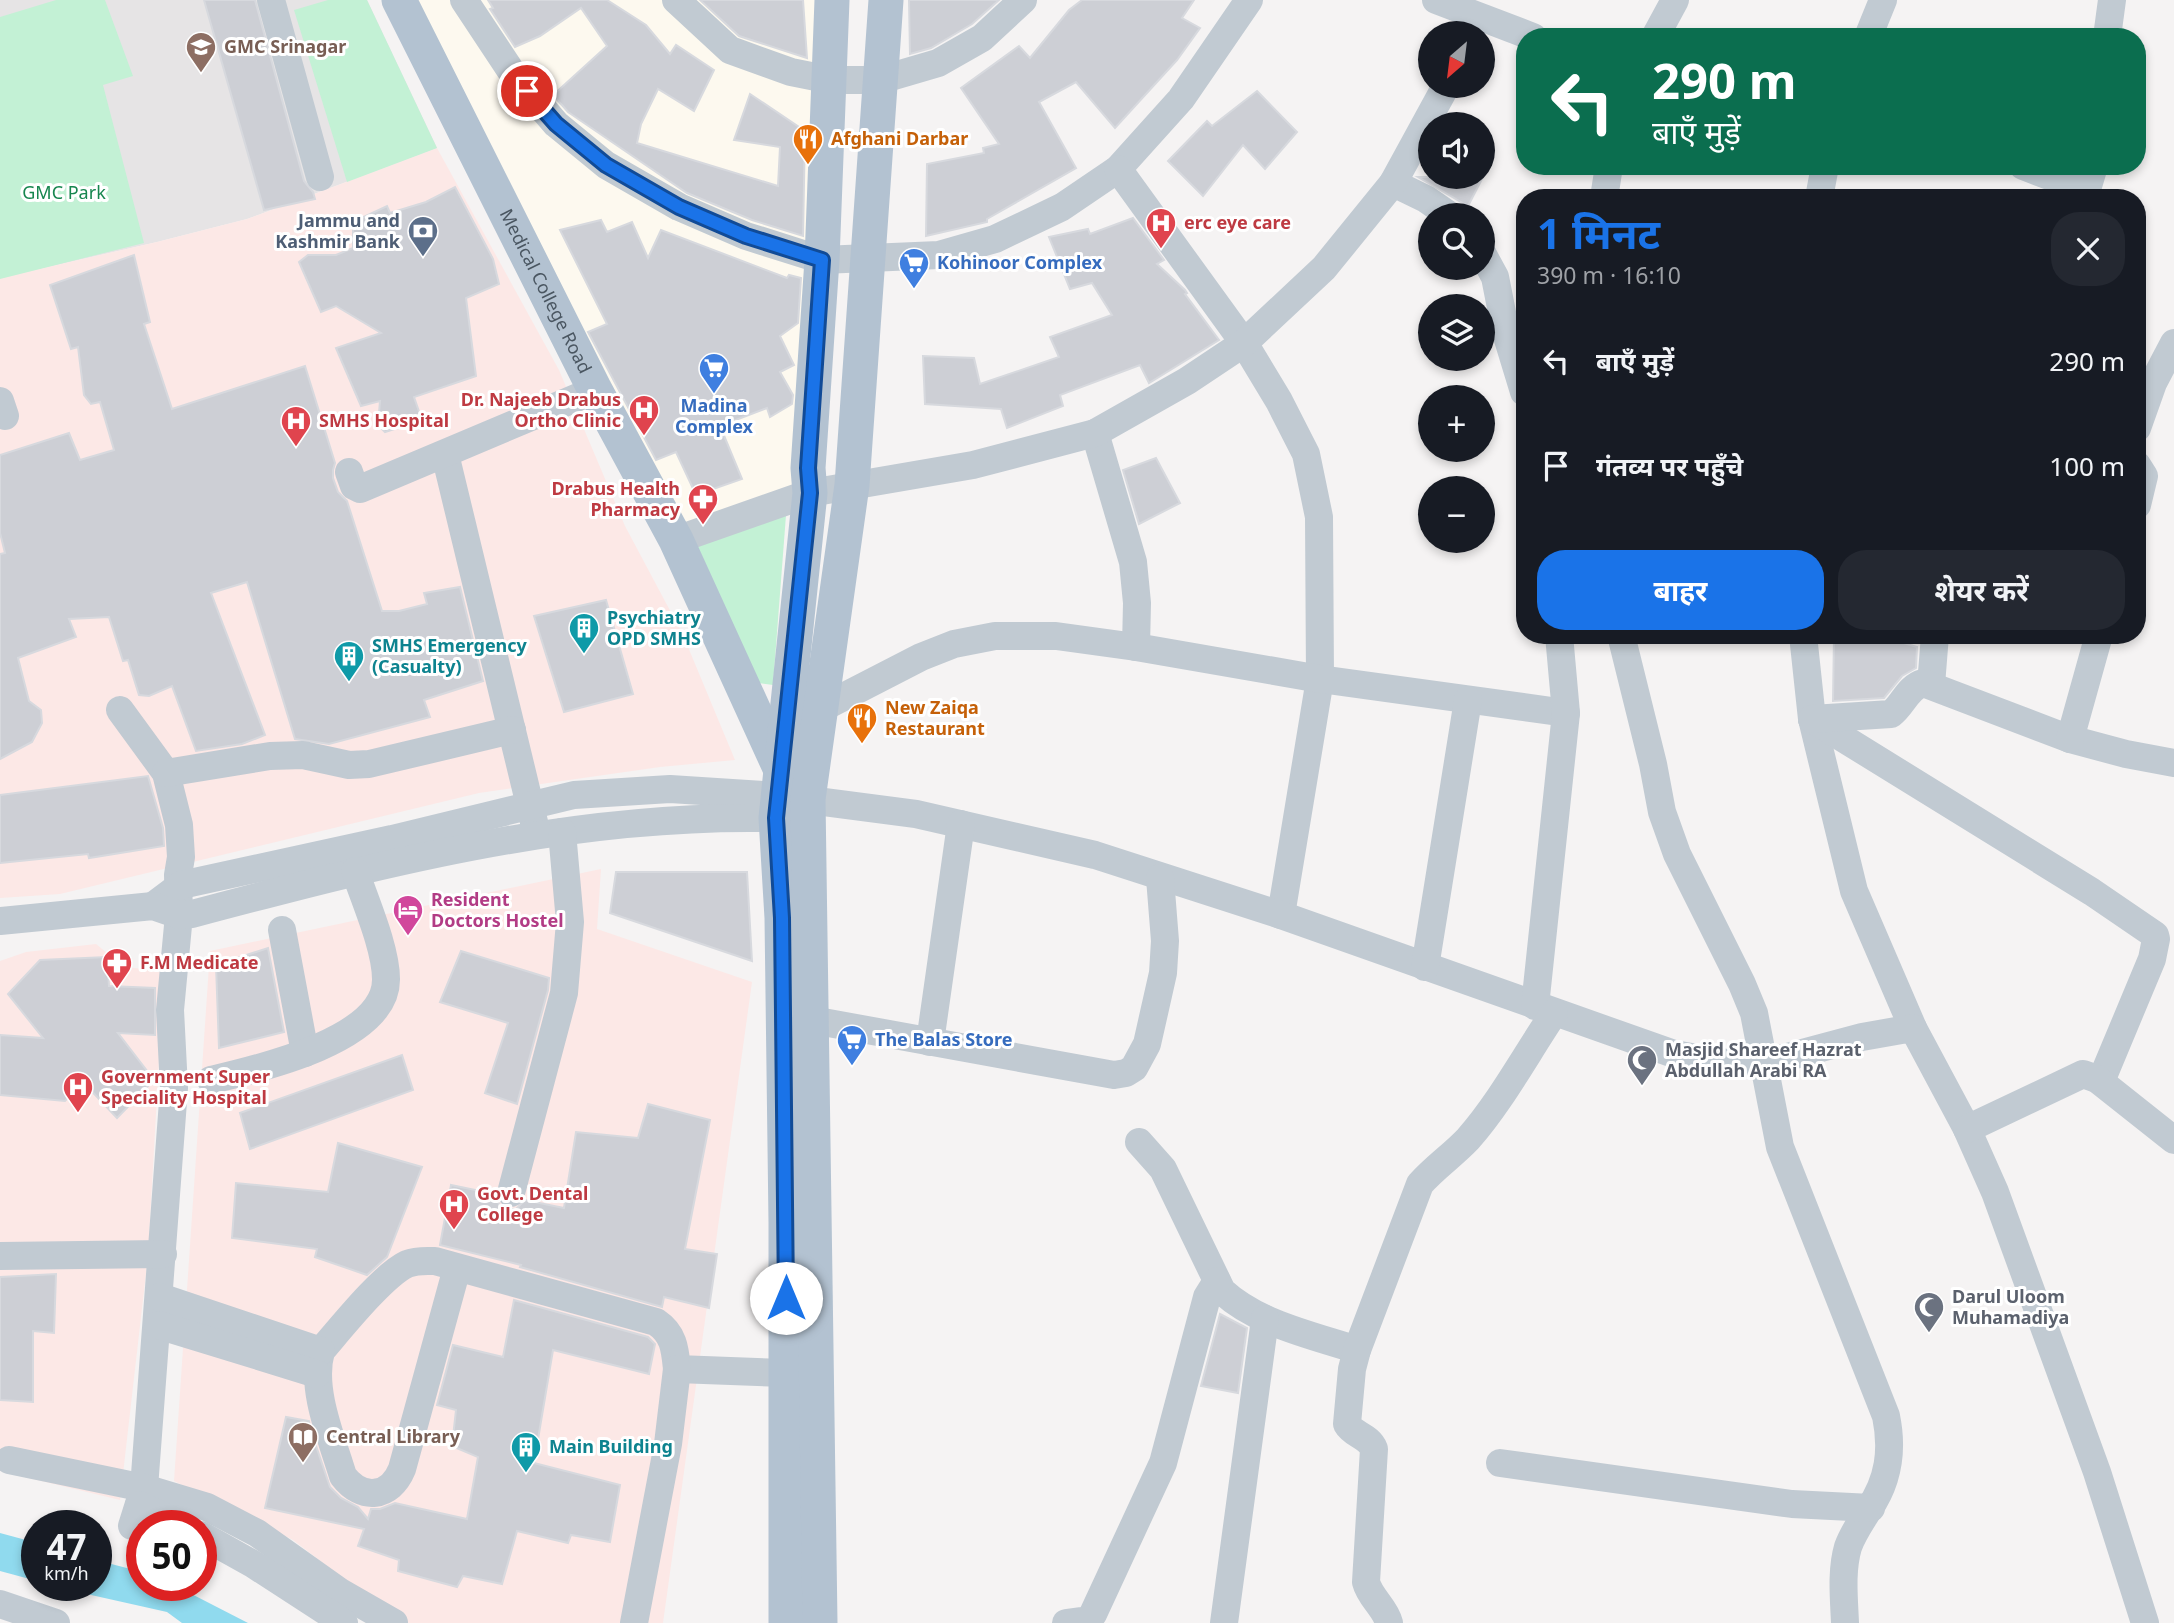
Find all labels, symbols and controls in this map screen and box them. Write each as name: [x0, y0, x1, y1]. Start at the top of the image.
north arrow: [1418, 21, 1494, 98]
map controls: [1418, 21, 1495, 553]
school or university icon: GMC Srinagar: [184, 30, 218, 74]
place label: GMC Srinagar: [224, 34, 346, 58]
text: 290 m: [1652, 47, 1797, 113]
icon: left: [1537, 56, 1628, 147]
pin: [497, 61, 557, 121]
icon: arrive: [508, 72, 546, 110]
text: बाएँ मुड़ें: [1652, 110, 1741, 153]
button: sound: [1418, 112, 1495, 189]
restaurant icon: Afghani Darbar: [791, 122, 825, 166]
place label: Afghani Darbar: [831, 126, 968, 150]
park label: GMC Park: [22, 180, 106, 204]
button: search: [1418, 203, 1495, 280]
street label: Medical College Road: [495, 204, 598, 377]
text: 1 मिनट: [1537, 204, 1660, 261]
hospital icon: erc eye care: [1144, 206, 1178, 250]
place label: Jammu and Kashmir Bank: [275, 208, 401, 253]
place label: erc eye care: [1184, 210, 1291, 234]
button: close: [2051, 212, 2125, 286]
bank icon: Jammu and Kashmir Bank: [406, 214, 440, 258]
supermarket icon: Kohinoor Complex: [897, 246, 931, 290]
place label: Kohinoor Complex: [937, 250, 1103, 274]
text: 390 m · 16:10: [1537, 259, 1681, 291]
button: layers: [1418, 294, 1495, 371]
icon: left: [1537, 342, 1575, 380]
text: बाएँ मुड़ें: [1596, 343, 1674, 379]
text: 290 m: [2049, 343, 2125, 379]
supermarket icon: Madina Complex: [697, 351, 731, 395]
button: +: [1418, 385, 1495, 462]
place label: Dr. Najeeb Drabus Ortho Clinic: [461, 387, 621, 432]
hospital icon: Dr. Najeeb Drabus Ortho Clinic: [627, 393, 661, 437]
place label: Madina Complex: [675, 393, 754, 438]
hospital icon: SMHS Hospital: [279, 404, 313, 448]
place label: SMHS Hospital: [319, 408, 449, 432]
icon: arrive: [1537, 447, 1575, 485]
text: गंतव्य पर पहुँचे: [1596, 448, 1743, 484]
text: 100 m: [2049, 448, 2125, 484]
place label: Drabus Health Pharmacy: [551, 476, 681, 521]
button: −: [1418, 476, 1495, 553]
pharmacy icon: Drabus Health Pharmacy: [686, 482, 720, 526]
button: बाहर: [1537, 550, 1824, 630]
button: शेयर करें: [1838, 550, 2125, 630]
place label: Psychiatry OPD SMHS: [607, 605, 702, 650]
building icon: Psychiatry OPD SMHS: [567, 611, 601, 655]
place label: SMHS Emergency (Casualty): [372, 633, 528, 678]
building icon: SMHS Emergency (Casualty): [332, 639, 366, 683]
place label: New Zaiqa Restaurant: [885, 695, 985, 740]
restaurant icon: New Zaiqa Restaurant: [845, 701, 879, 745]
place label: Resident Doctors Hostel: [431, 887, 564, 932]
hotel icon: Resident Doctors Hostel: [391, 893, 425, 937]
pharmacy icon: F.M Medicate: [100, 946, 134, 990]
place label: F.M Medicate: [140, 950, 259, 974]
supermarket icon: The Balas Store: [835, 1023, 869, 1067]
place label: The Balas Store: [875, 1027, 1013, 1051]
place label: Masjid Shareef Hazrat Abdullah Arabi RA: [1665, 1037, 1862, 1082]
mosque icon: Masjid Shareef Hazrat Abdullah Arabi RA: [1625, 1043, 1659, 1087]
place label: Government Super Speciality Hospital: [101, 1064, 270, 1109]
hospital icon: Government Super Speciality Hospital: [61, 1070, 95, 1114]
place label: Govt. Dental College: [477, 1181, 588, 1226]
hospital icon: Govt. Dental College: [437, 1187, 471, 1231]
position arrow: [749, 1261, 823, 1335]
place label: Darul Uloom Muhamadiya: [1952, 1284, 2069, 1329]
mosque icon: Darul Uloom Muhamadiya: [1912, 1290, 1946, 1334]
library icon: Central Library: [286, 1420, 320, 1464]
place label: Central Library: [326, 1424, 461, 1448]
building icon: Main Building: [509, 1430, 543, 1474]
place label: Main Building: [549, 1434, 673, 1458]
speed limit sign: 50: [126, 1510, 217, 1601]
text: 47: [46, 1523, 87, 1570]
text: km/h: [44, 1561, 89, 1585]

